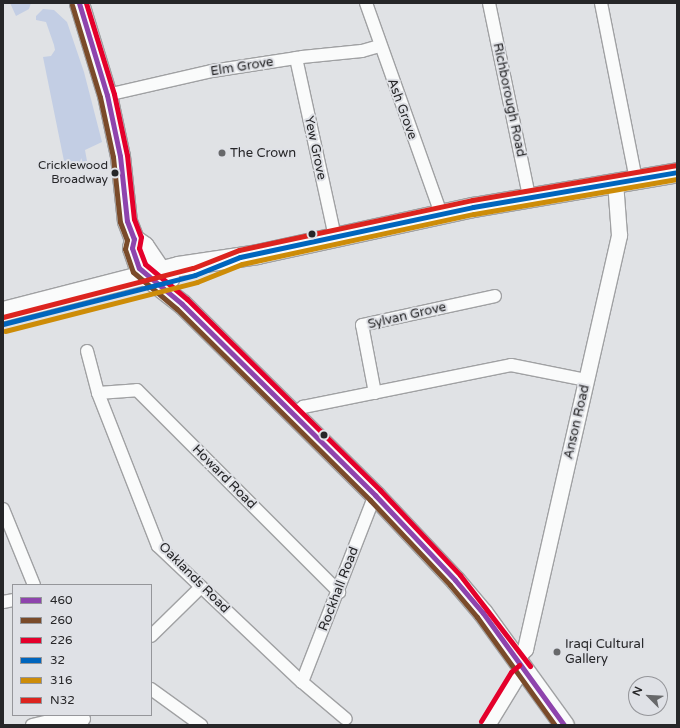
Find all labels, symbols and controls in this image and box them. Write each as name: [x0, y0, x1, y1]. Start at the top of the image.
street label: Richborough Road: [489, 42, 529, 158]
street label: Elm Grove: [209, 54, 275, 80]
street label: Ash Grove: [384, 76, 420, 142]
street label: Yew Grove: [301, 115, 329, 181]
place label: The Crown: [230, 145, 296, 161]
marker: The Crown: [217, 148, 227, 158]
place label: Cricklewood Broadway: [38, 159, 108, 187]
marker: Cricklewood Broadway: [110, 168, 120, 178]
unlabelled marker: [307, 229, 317, 239]
street label: Sylvan Grove: [366, 299, 448, 333]
street label: Anson Road: [561, 383, 593, 461]
unlabelled marker: [319, 430, 329, 440]
street label: Howard Road: [189, 442, 259, 512]
street label: Oaklands Road: [155, 539, 233, 617]
street label: Rockhall Road: [316, 545, 362, 633]
legend: [12, 584, 152, 716]
text: 460: [50, 593, 73, 607]
text: 260: [50, 613, 73, 627]
text: 226: [50, 633, 73, 647]
place label: Iraqi Cultural Gallery: [565, 637, 644, 668]
marker: Iraqi Cultural Gallery: [552, 647, 562, 657]
text: 32: [50, 653, 65, 667]
text: 316: [50, 673, 73, 687]
north arrow: [628, 676, 668, 716]
text: N: [630, 685, 645, 698]
text: N32: [50, 693, 75, 707]

